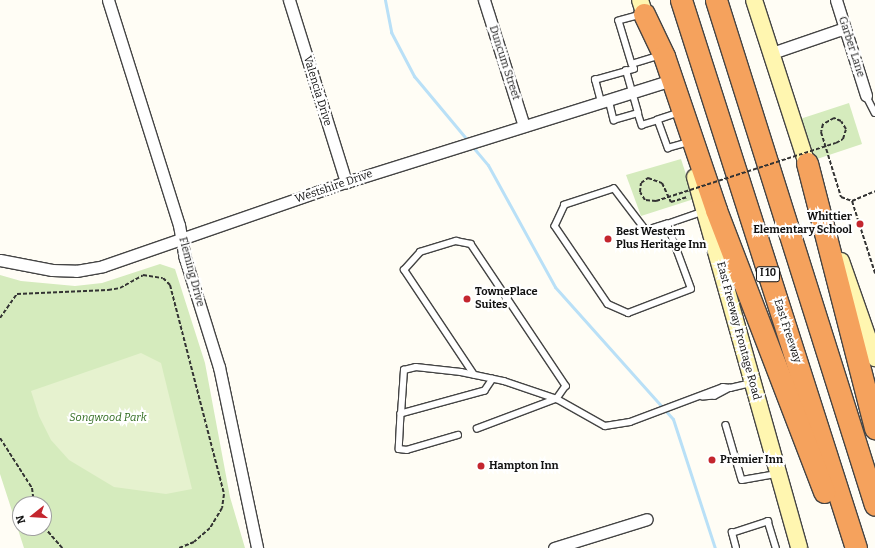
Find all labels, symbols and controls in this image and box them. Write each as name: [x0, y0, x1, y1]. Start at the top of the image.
street label: Garber Lane: [835, 15, 867, 79]
street label: Duncum Street: [486, 24, 522, 102]
street label: Valencia Drive: [300, 54, 334, 128]
street label: Westshire Drive: [294, 168, 374, 206]
place label: Whittier Elementary School: [753, 211, 852, 237]
marker: Whittier Elementary School: [855, 219, 865, 229]
place label: Best Western Plus Heritage Inn: [616, 226, 706, 252]
marker: Best Western Plus Heritage Inn: [603, 234, 613, 244]
street label: Fleming Drive: [175, 236, 207, 308]
street label: East Freeway Frontage Road: [713, 260, 763, 402]
road number: I 10: [755, 266, 781, 282]
place label: TownePlace Suites: [475, 286, 537, 312]
marker: TownePlace Suites: [462, 294, 472, 304]
street label: East Freeway: [770, 297, 804, 365]
park label: Songwood Park: [69, 411, 147, 425]
place label: Premier Inn: [720, 453, 783, 467]
marker: Premier Inn: [707, 455, 717, 465]
place label: Hampton Inn: [489, 459, 559, 473]
marker: Hampton Inn: [476, 461, 486, 471]
north arrow: [12, 496, 52, 536]
text: N: [14, 513, 28, 525]

